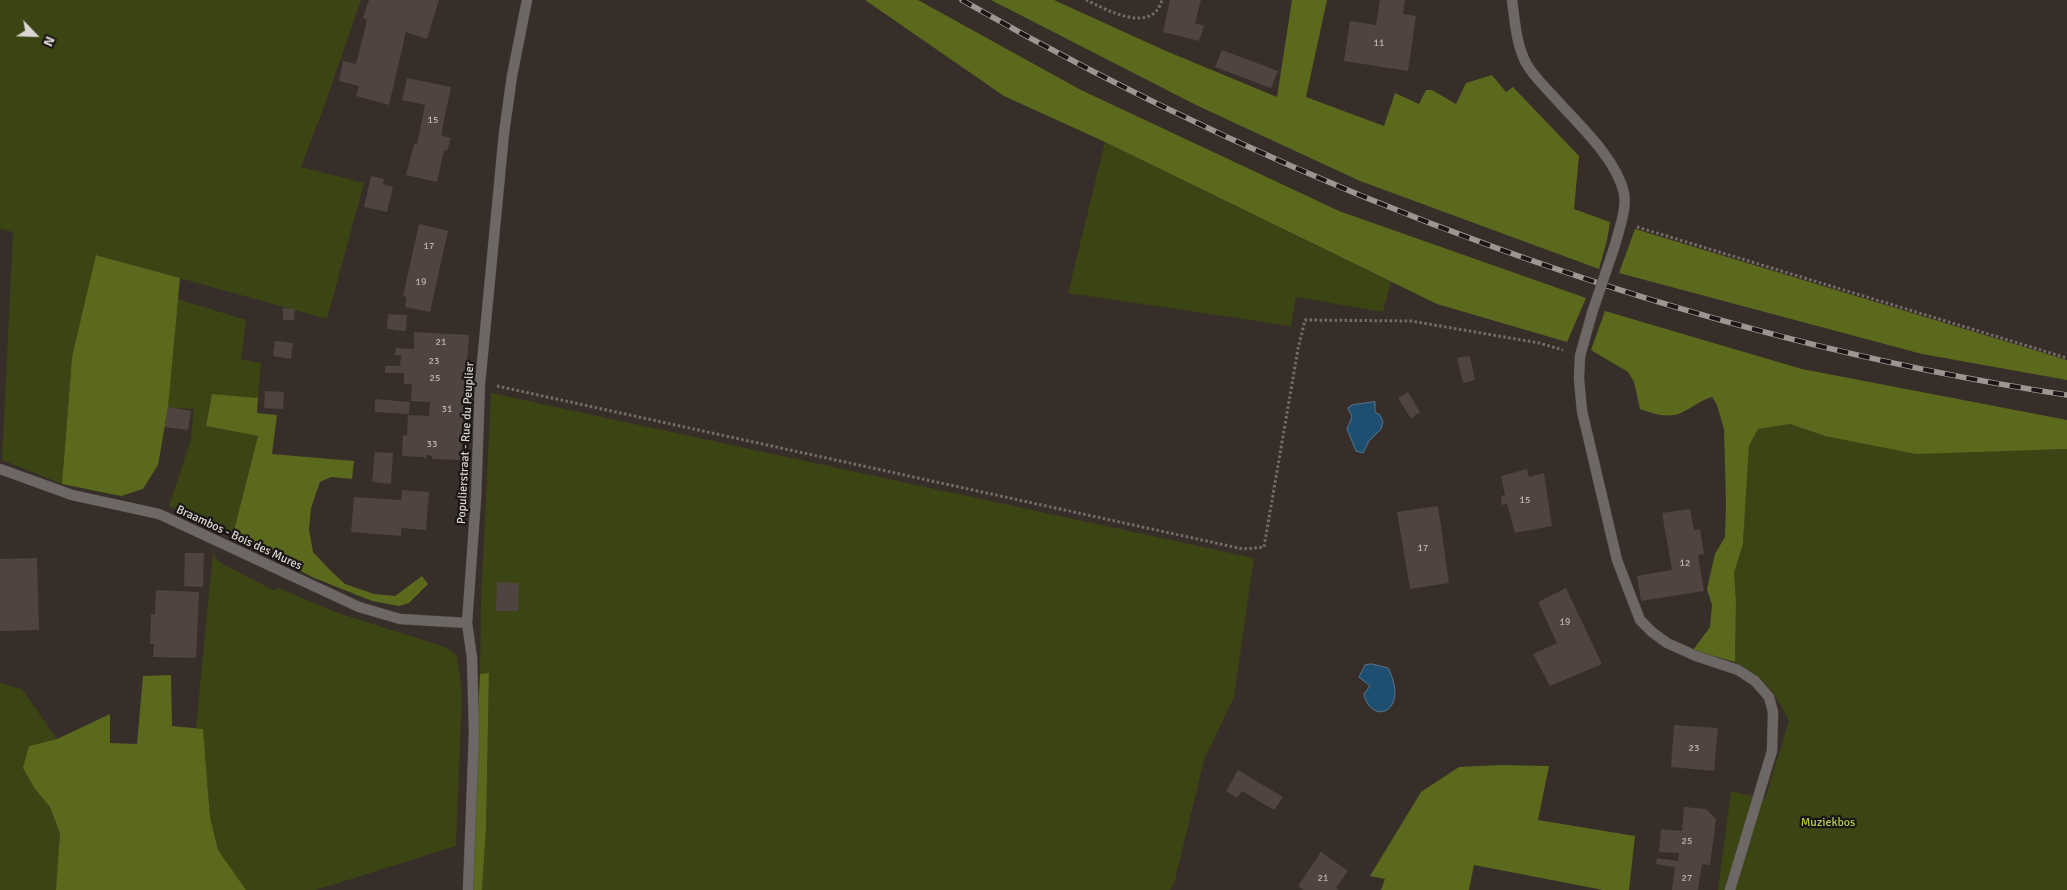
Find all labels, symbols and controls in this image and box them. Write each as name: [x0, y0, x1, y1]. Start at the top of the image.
north arrow: [10, 10, 60, 60]
text: N: [39, 33, 59, 49]
house number: 11: [1374, 37, 1384, 49]
house number: 15: [428, 114, 438, 126]
house number: 17: [424, 240, 434, 252]
house number: 19: [416, 276, 426, 288]
house number: 21: [436, 336, 446, 348]
house number: 23: [429, 355, 439, 367]
street label: Populierstraat - Rue du Peuplier: [455, 361, 477, 525]
house number: 25: [430, 372, 440, 384]
house number: 31: [442, 403, 452, 415]
house number: 33: [427, 438, 437, 450]
house number: 15: [1520, 494, 1530, 506]
street label: Braambos - Bois des Mures: [174, 503, 304, 573]
house number: 17: [1418, 542, 1428, 554]
house number: 12: [1680, 557, 1690, 569]
house number: 19: [1560, 616, 1570, 628]
house number: 23: [1689, 742, 1699, 754]
park label: Muziekbos: [1801, 816, 1855, 830]
house number: 25: [1682, 835, 1692, 847]
house number: 21: [1318, 872, 1328, 884]
house number: 27: [1682, 872, 1692, 884]

